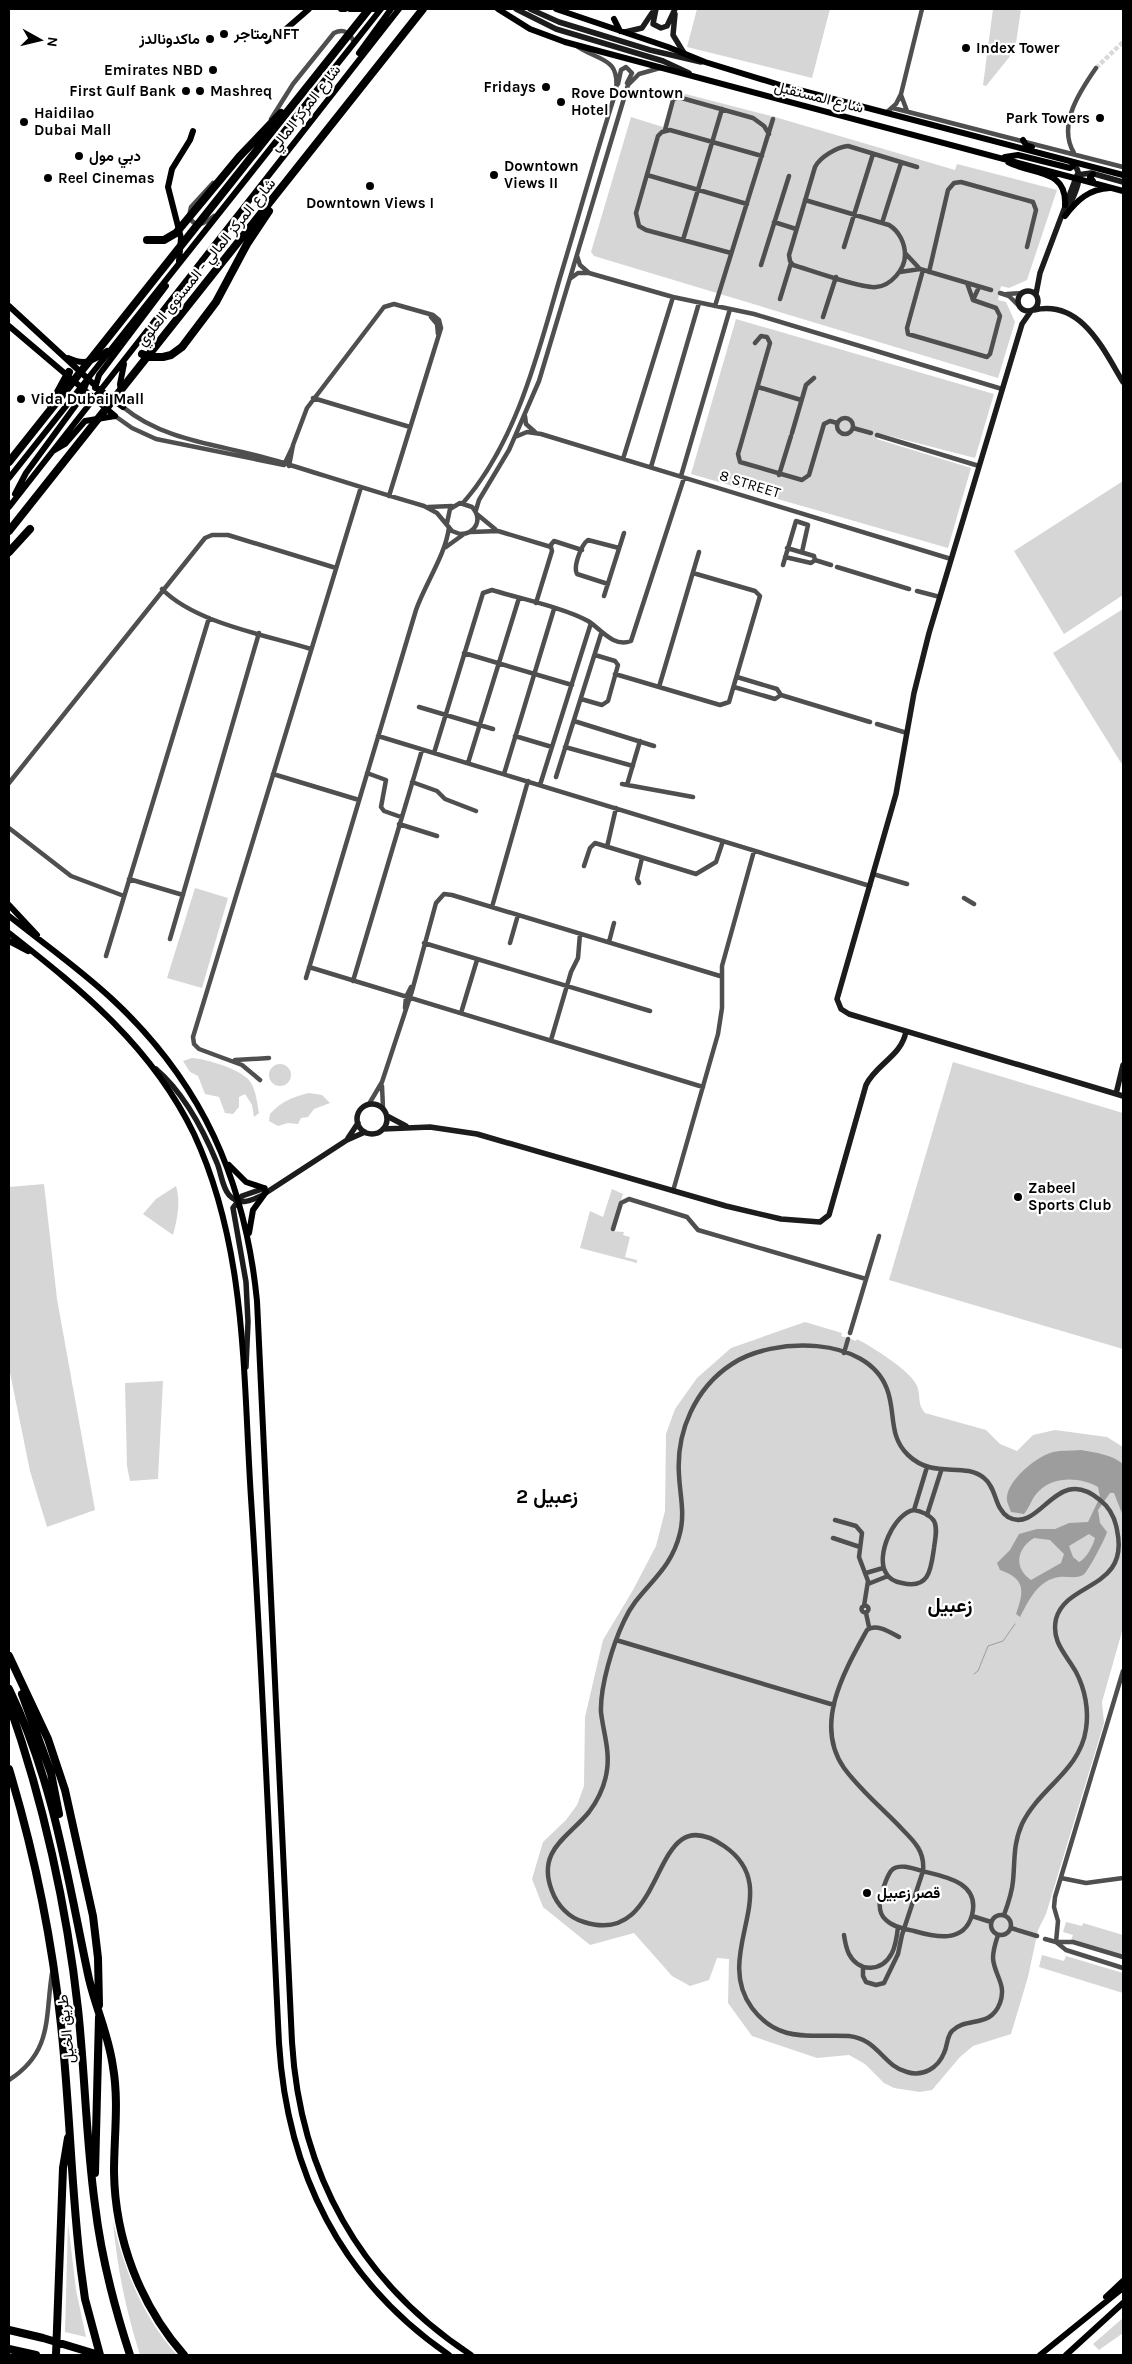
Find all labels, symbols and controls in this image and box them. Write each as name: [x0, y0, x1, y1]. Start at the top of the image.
north arrow: [15, 15, 65, 65]
place label: متاجر NFT: [233, 25, 299, 43]
marker: متاجر NFT: [218, 28, 230, 40]
place label: ماكدونالدز: [138, 30, 200, 48]
marker: ماكدونالدز: [204, 33, 216, 45]
text: N: [43, 36, 61, 48]
place label: Index Tower: [976, 39, 1060, 57]
marker: Index Tower: [960, 42, 972, 54]
place label: Emirates NBD: [104, 61, 203, 79]
street label: شارع المركز المالي: [266, 61, 348, 157]
marker: Emirates NBD: [207, 64, 219, 76]
street label: شارع المستقبل: [772, 77, 866, 119]
place label: Fridays: [484, 78, 536, 96]
marker: Fridays: [540, 81, 552, 93]
place label: First Gulf Bank: [69, 82, 176, 100]
place label: Mashreq: [210, 82, 272, 100]
place label: Rove Downtown Hotel: [571, 84, 683, 119]
marker: First Gulf Bank: [180, 85, 192, 97]
marker: Mashreq: [194, 85, 206, 97]
marker: Rove Downtown Hotel: [555, 96, 567, 108]
place label: Haidilao Dubai Mall: [34, 104, 111, 139]
place label: Park Towers: [1006, 109, 1090, 127]
marker: Park Towers: [1094, 112, 1106, 124]
marker: Haidilao Dubai Mall: [18, 116, 30, 128]
place label: دبي مول: [89, 147, 141, 169]
marker: دبي مول: [73, 150, 85, 162]
place label: Downtown Views II: [504, 157, 579, 192]
place label: Reel Cinemas: [58, 169, 155, 187]
marker: Downtown Views II: [488, 169, 500, 181]
marker: Reel Cinemas: [42, 172, 54, 184]
street label: شارع المركز المالي - المستوى العلوي: [133, 174, 283, 352]
marker: Downtown Views I: [364, 180, 376, 192]
place label: Downtown Views I: [306, 194, 434, 212]
place label: Vida Dubai Mall: [31, 390, 144, 408]
marker: Vida Dubai Mall: [15, 393, 27, 405]
street label: 8 STREET: [717, 466, 783, 502]
place label: Zabeel Sports Club: [1028, 1179, 1111, 1214]
marker: Zabeel Sports Club: [1012, 1191, 1024, 1203]
district label: زعبيل 2: [516, 1485, 578, 1509]
district label: زعبيل: [928, 1594, 972, 1618]
place label: قصر زعبيل: [877, 1884, 940, 1902]
marker: قصر زعبيل: [861, 1887, 873, 1899]
street label: طريق الخيل: [53, 1993, 80, 2064]

